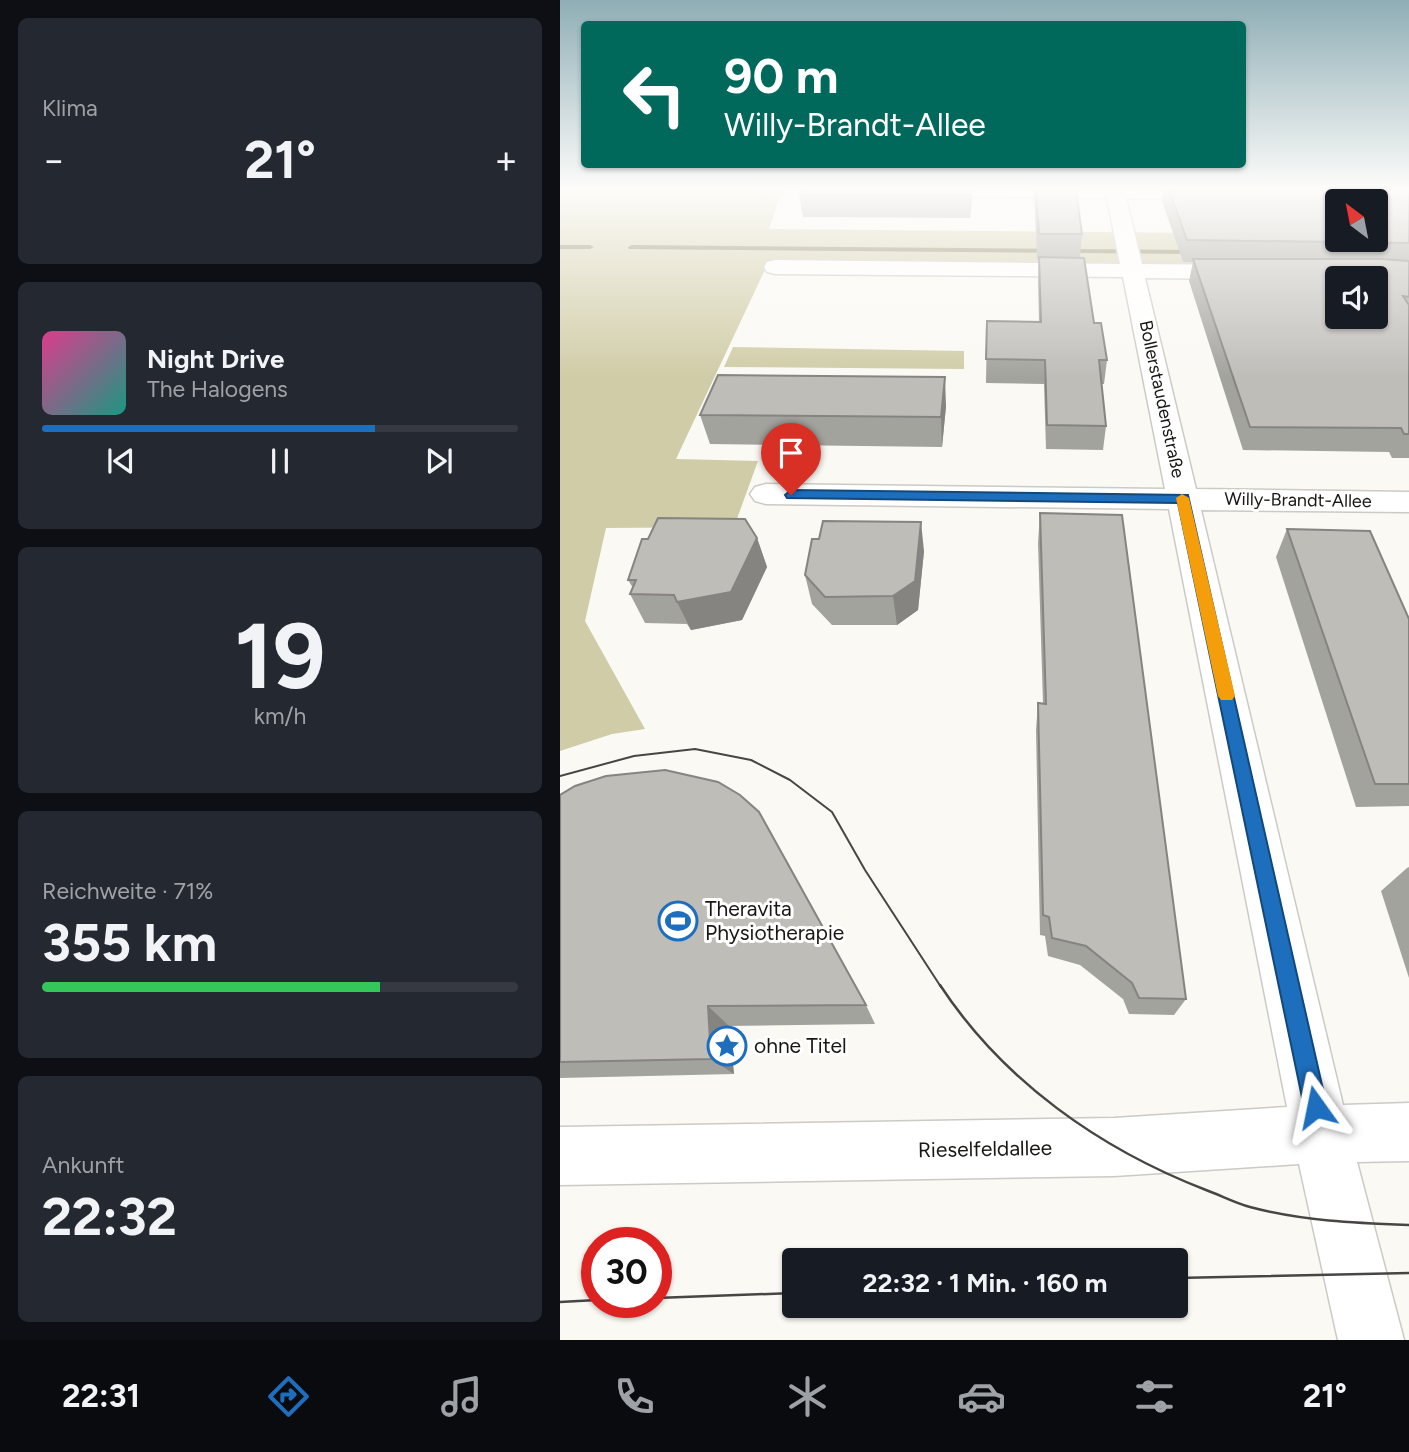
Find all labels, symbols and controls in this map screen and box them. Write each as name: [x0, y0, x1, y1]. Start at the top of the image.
text: 90 m: [724, 46, 839, 105]
icon: left: [609, 49, 700, 140]
text: Klima: [42, 94, 98, 122]
text: Willy-Brandt-Allee: [724, 106, 986, 144]
text: 21°: [244, 129, 316, 191]
text: −: [42, 137, 66, 183]
text: +: [494, 137, 518, 183]
north arrow: [1325, 189, 1388, 252]
map controls: [1325, 189, 1388, 329]
button: sound: [1325, 266, 1388, 329]
street label: Bollerstaudenstraße: [1135, 318, 1189, 480]
text: Night Drive: [147, 343, 284, 375]
text: The Halogens: [147, 375, 288, 403]
pin: [761, 423, 821, 495]
icon: arrive: [772, 434, 810, 472]
icon: previous: [102, 442, 140, 480]
icon: pause: [261, 442, 299, 480]
icon: next: [420, 442, 458, 480]
street label: Willy-Brandt-Allee: [1224, 488, 1372, 512]
text: 19: [234, 602, 326, 711]
text: km/h: [254, 702, 306, 730]
text: Reichweite · 71%: [42, 877, 213, 905]
place label: Theravita Physiotherapie: [705, 896, 844, 945]
sports icon: Theravita Physiotherapie: [657, 900, 699, 942]
text: 355 km: [42, 912, 217, 974]
place icon: ohne Titel: [706, 1025, 748, 1067]
place label: ohne Titel: [754, 1033, 847, 1058]
position arrow: [1279, 1070, 1353, 1144]
street label: Rieselfeldallee: [918, 1135, 1052, 1162]
text: Ankunft: [42, 1151, 124, 1179]
text: 22:32: [42, 1186, 177, 1248]
speed limit sign: 30: [581, 1227, 672, 1318]
text: 22:32 · 1 Min. · 160 m: [863, 1267, 1107, 1299]
icon: directions: [264, 1372, 313, 1421]
icon: music: [437, 1372, 486, 1421]
icon: phone: [610, 1372, 659, 1421]
icon: climate: [783, 1372, 832, 1421]
icon: car: [957, 1372, 1006, 1421]
icon: filters: [1130, 1372, 1179, 1421]
text: 22:31: [62, 1377, 140, 1415]
text: 21°: [1303, 1377, 1347, 1415]

